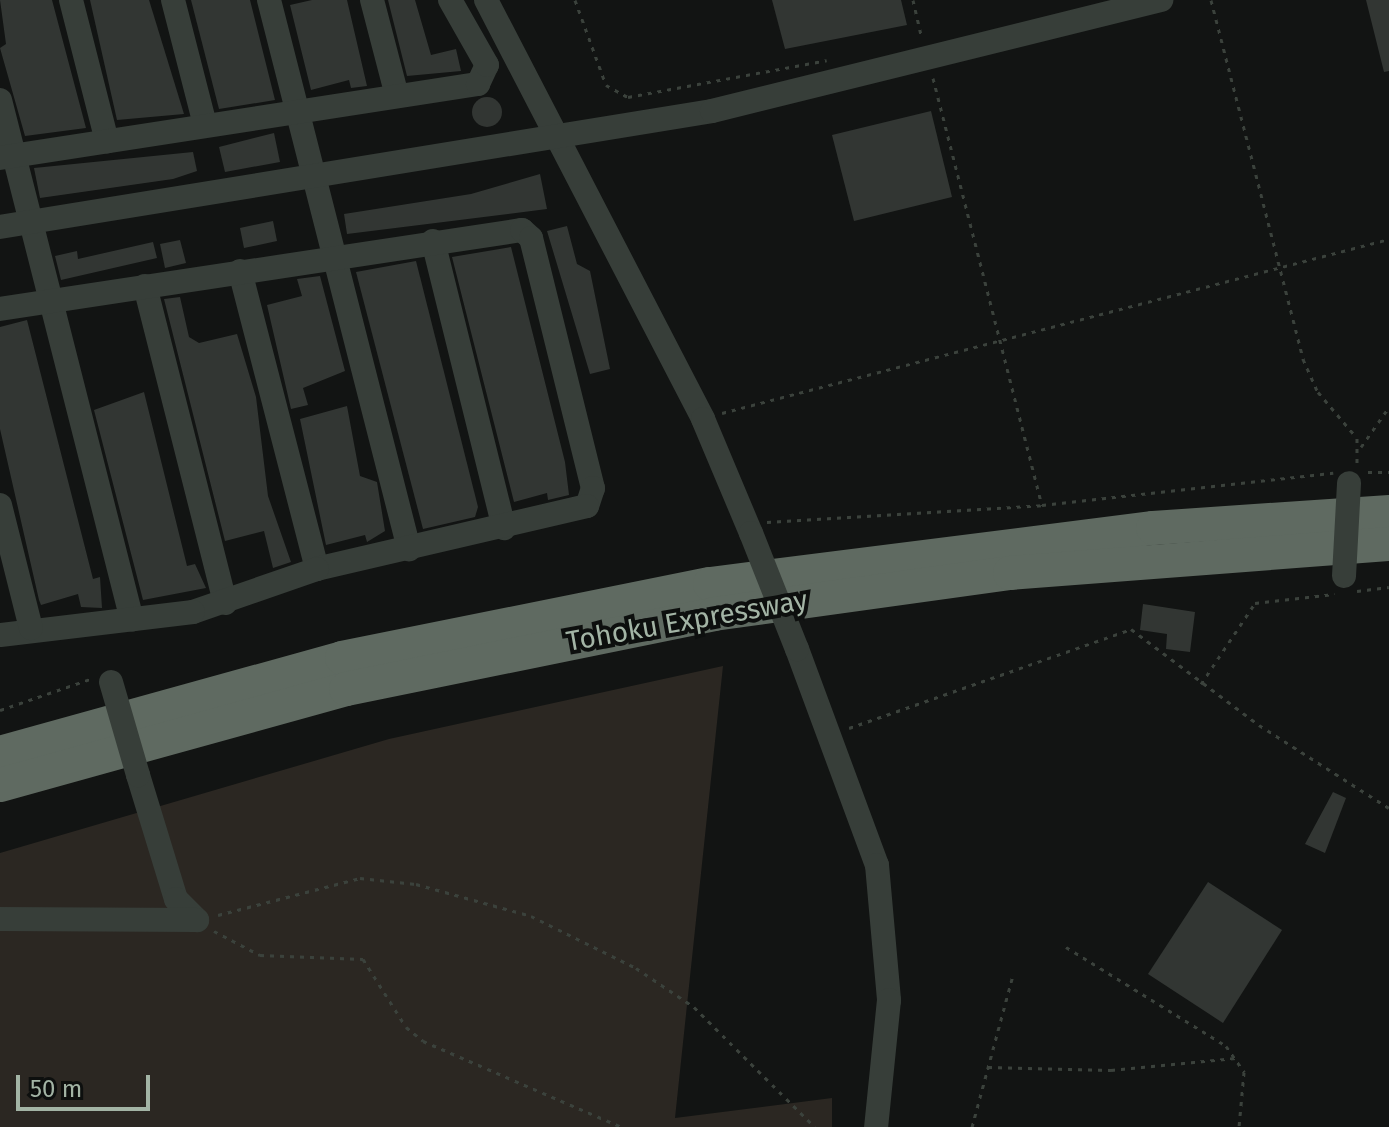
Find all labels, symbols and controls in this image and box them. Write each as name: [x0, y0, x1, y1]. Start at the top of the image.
street label: Tohoku Expressway: [564, 583, 810, 659]
scale bar: [20, 1059, 154, 1109]
text: 50 m: [30, 1075, 82, 1103]

